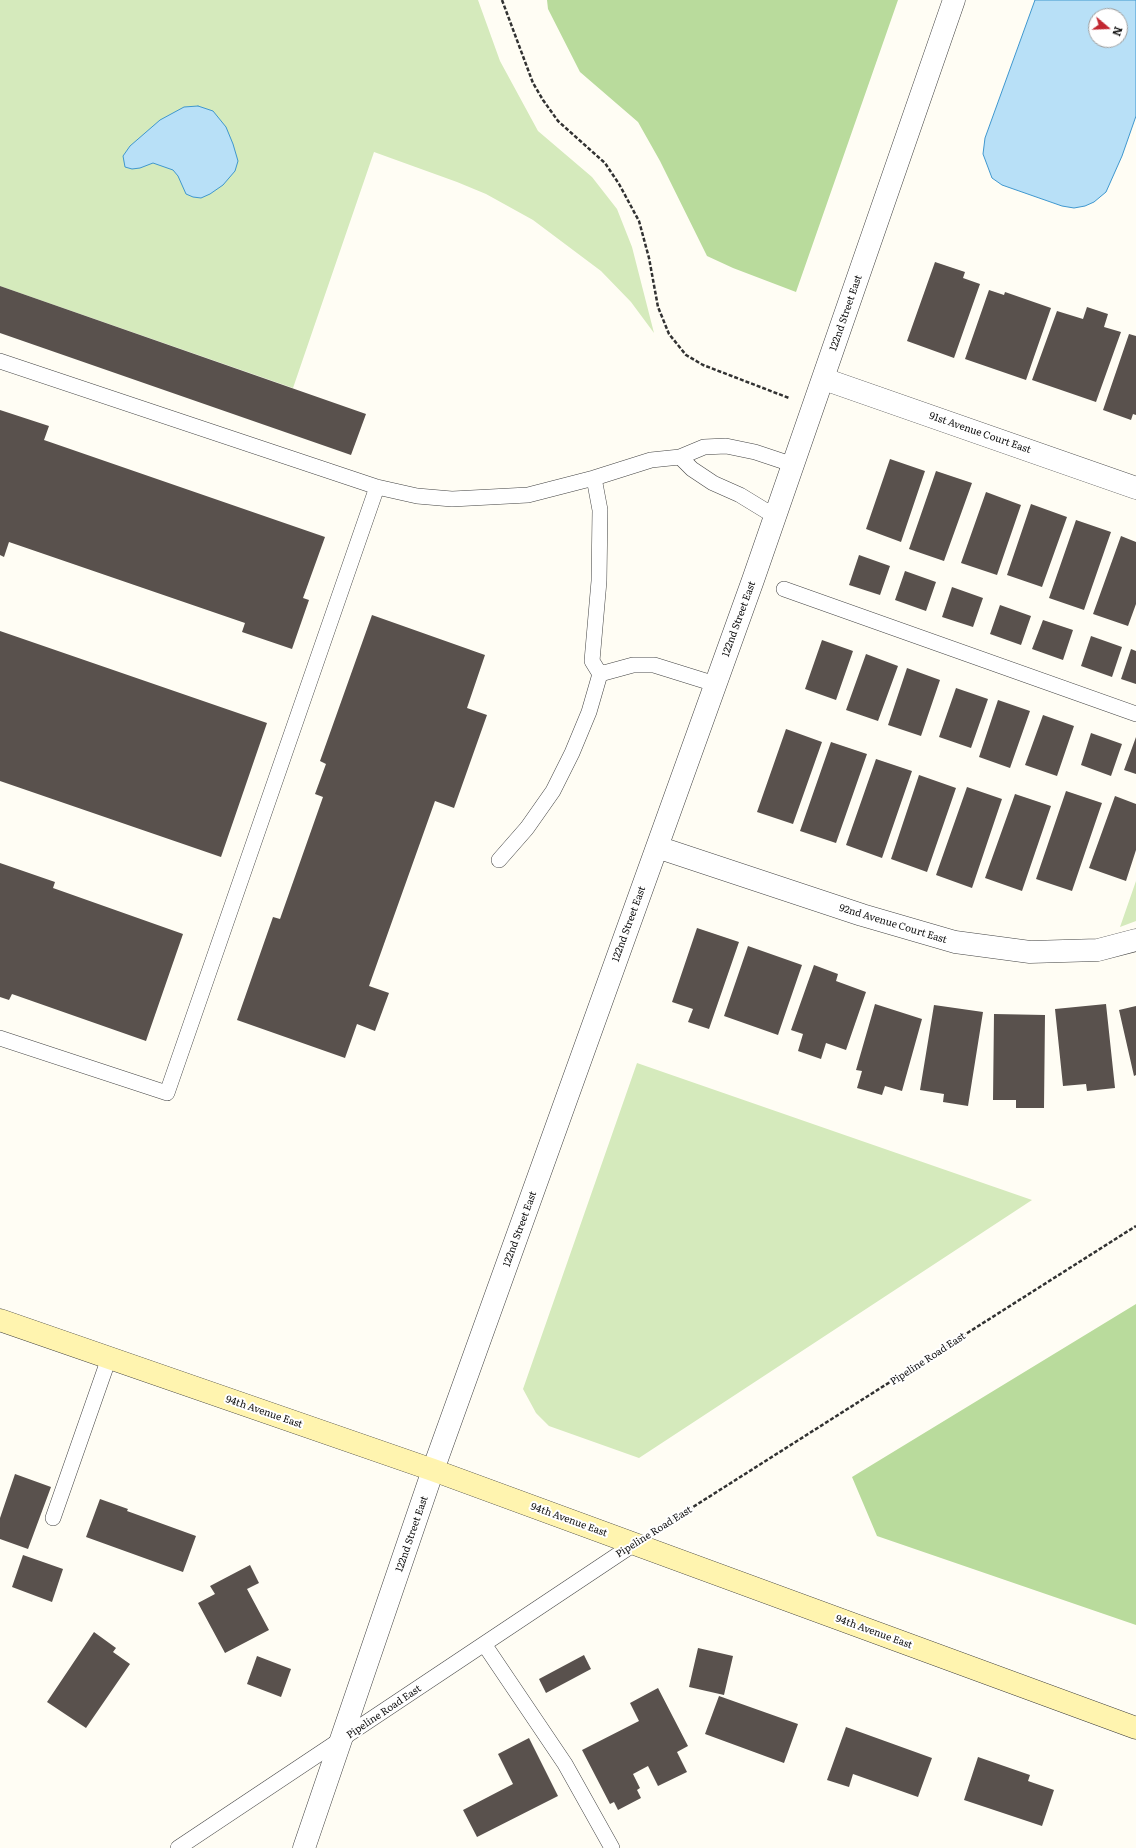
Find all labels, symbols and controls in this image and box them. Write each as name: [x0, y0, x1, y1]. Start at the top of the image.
north arrow: [1088, 8, 1128, 48]
text: N: [1109, 25, 1127, 39]
street label: 122nd Street East: [827, 273, 865, 353]
street label: 91st Avenue Court East: [928, 410, 1032, 456]
street label: 122nd Street East: [720, 580, 758, 658]
street label: 122nd Street East: [610, 885, 648, 963]
street label: 92nd Avenue Court East: [838, 902, 948, 946]
street label: 122nd Street East: [501, 1190, 539, 1268]
street label: Pipeline Road East: [888, 1330, 968, 1388]
street label: 94th Avenue East: [224, 1393, 304, 1431]
street label: 122nd Street East: [393, 1494, 431, 1574]
street label: 94th Avenue East: [529, 1501, 609, 1539]
street label: Pipeline Road East: [614, 1504, 694, 1560]
street label: 94th Avenue East: [834, 1613, 914, 1651]
street label: Pipeline Road East: [344, 1683, 424, 1741]

